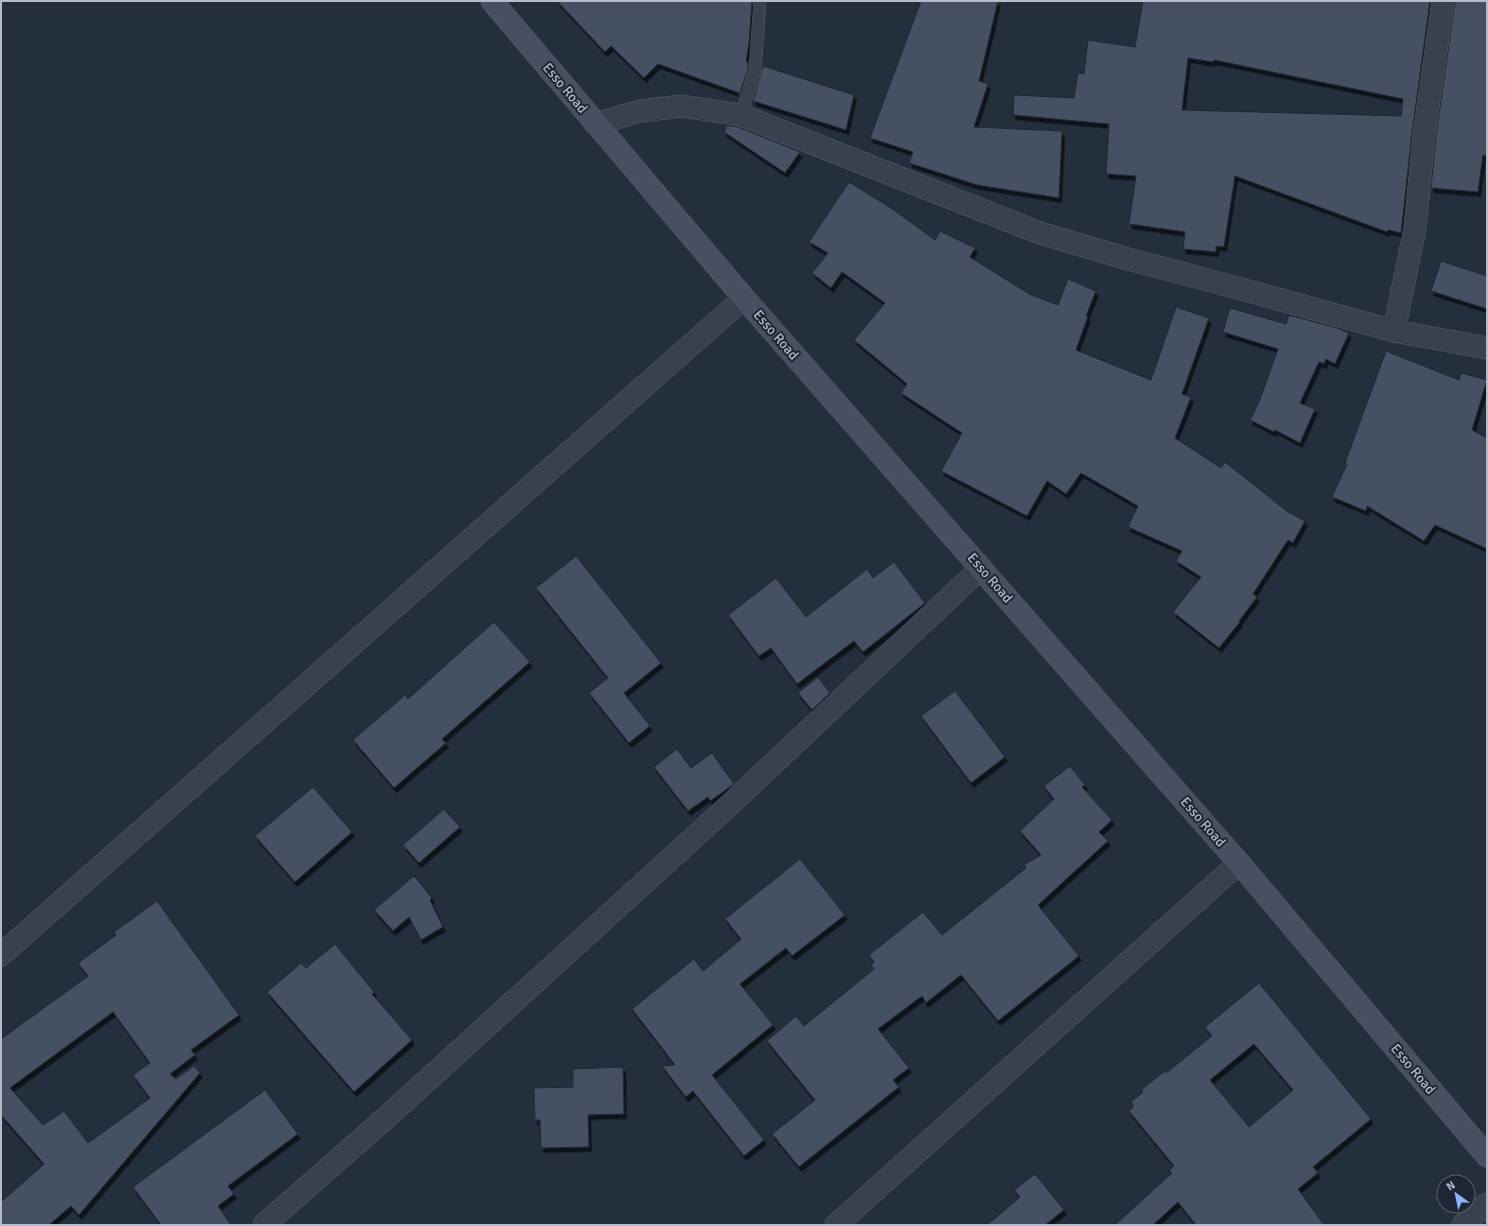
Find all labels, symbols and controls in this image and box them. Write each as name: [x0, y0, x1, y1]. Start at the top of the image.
street label: Esso Road: [539, 59, 591, 117]
street label: Esso Road: [750, 307, 802, 363]
street label: Esso Road: [964, 550, 1016, 606]
street label: Esso Road: [1177, 794, 1229, 850]
street label: Esso Road: [1387, 1040, 1439, 1098]
north arrow: [1436, 1174, 1476, 1214]
text: N: [1444, 1178, 1458, 1194]

